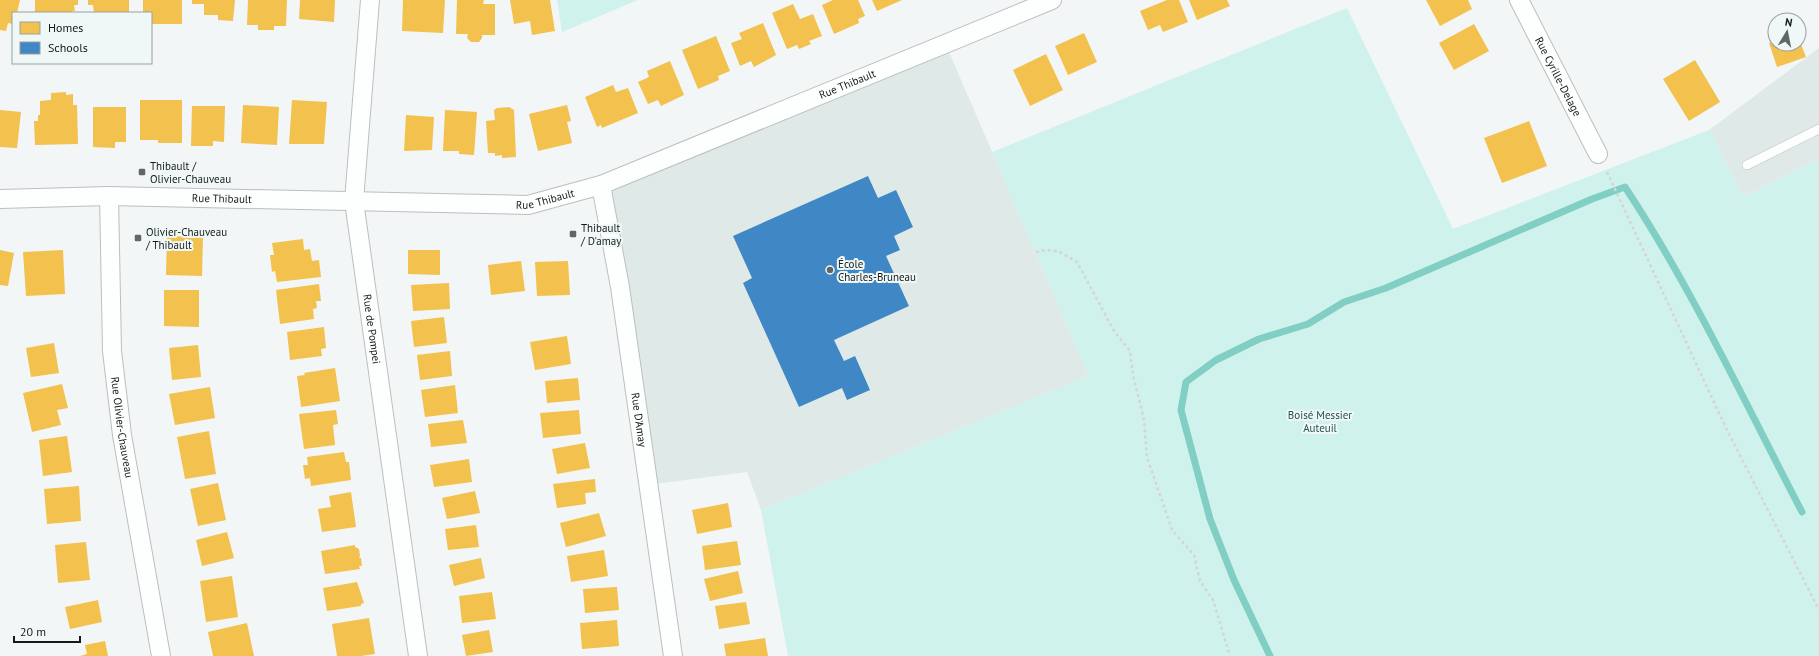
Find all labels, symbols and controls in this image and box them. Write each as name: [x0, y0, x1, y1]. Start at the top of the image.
legend: [12, 12, 152, 64]
north arrow: [1767, 12, 1807, 52]
text: N: [1784, 15, 1794, 30]
text: Homes: [48, 20, 83, 35]
street label: Rue Cyrille-Delage: [1532, 34, 1585, 119]
text: Schools: [48, 40, 88, 55]
street label: Rue Thibault: [817, 66, 878, 102]
place label: Thibault / Olivier-Chauveau: [150, 159, 231, 186]
marker: Thibault / Olivier-Chauveau: [137, 167, 147, 177]
street label: Rue Thibault: [516, 186, 576, 212]
street label: Rue Thibault: [192, 191, 252, 206]
place label: Thibault / D'amay: [580, 221, 622, 248]
place label: Olivier-Chauveau / Thibault: [145, 225, 227, 252]
marker: Thibault / D'amay: [568, 229, 578, 239]
marker: Olivier-Chauveau / Thibault: [133, 233, 143, 243]
place label: École Charles-Bruneau: [838, 257, 916, 284]
marker: École Charles-Bruneau: [825, 265, 835, 275]
street label: Rue de Pompei: [360, 293, 384, 365]
street label: Rue Olivier-Chauveau: [108, 376, 136, 479]
street label: Rue D'Amay: [628, 392, 650, 449]
park label: Boisé Messier Auteuil: [1288, 408, 1352, 435]
scale bar: [14, 618, 80, 644]
text: 20 m: [20, 624, 46, 639]

